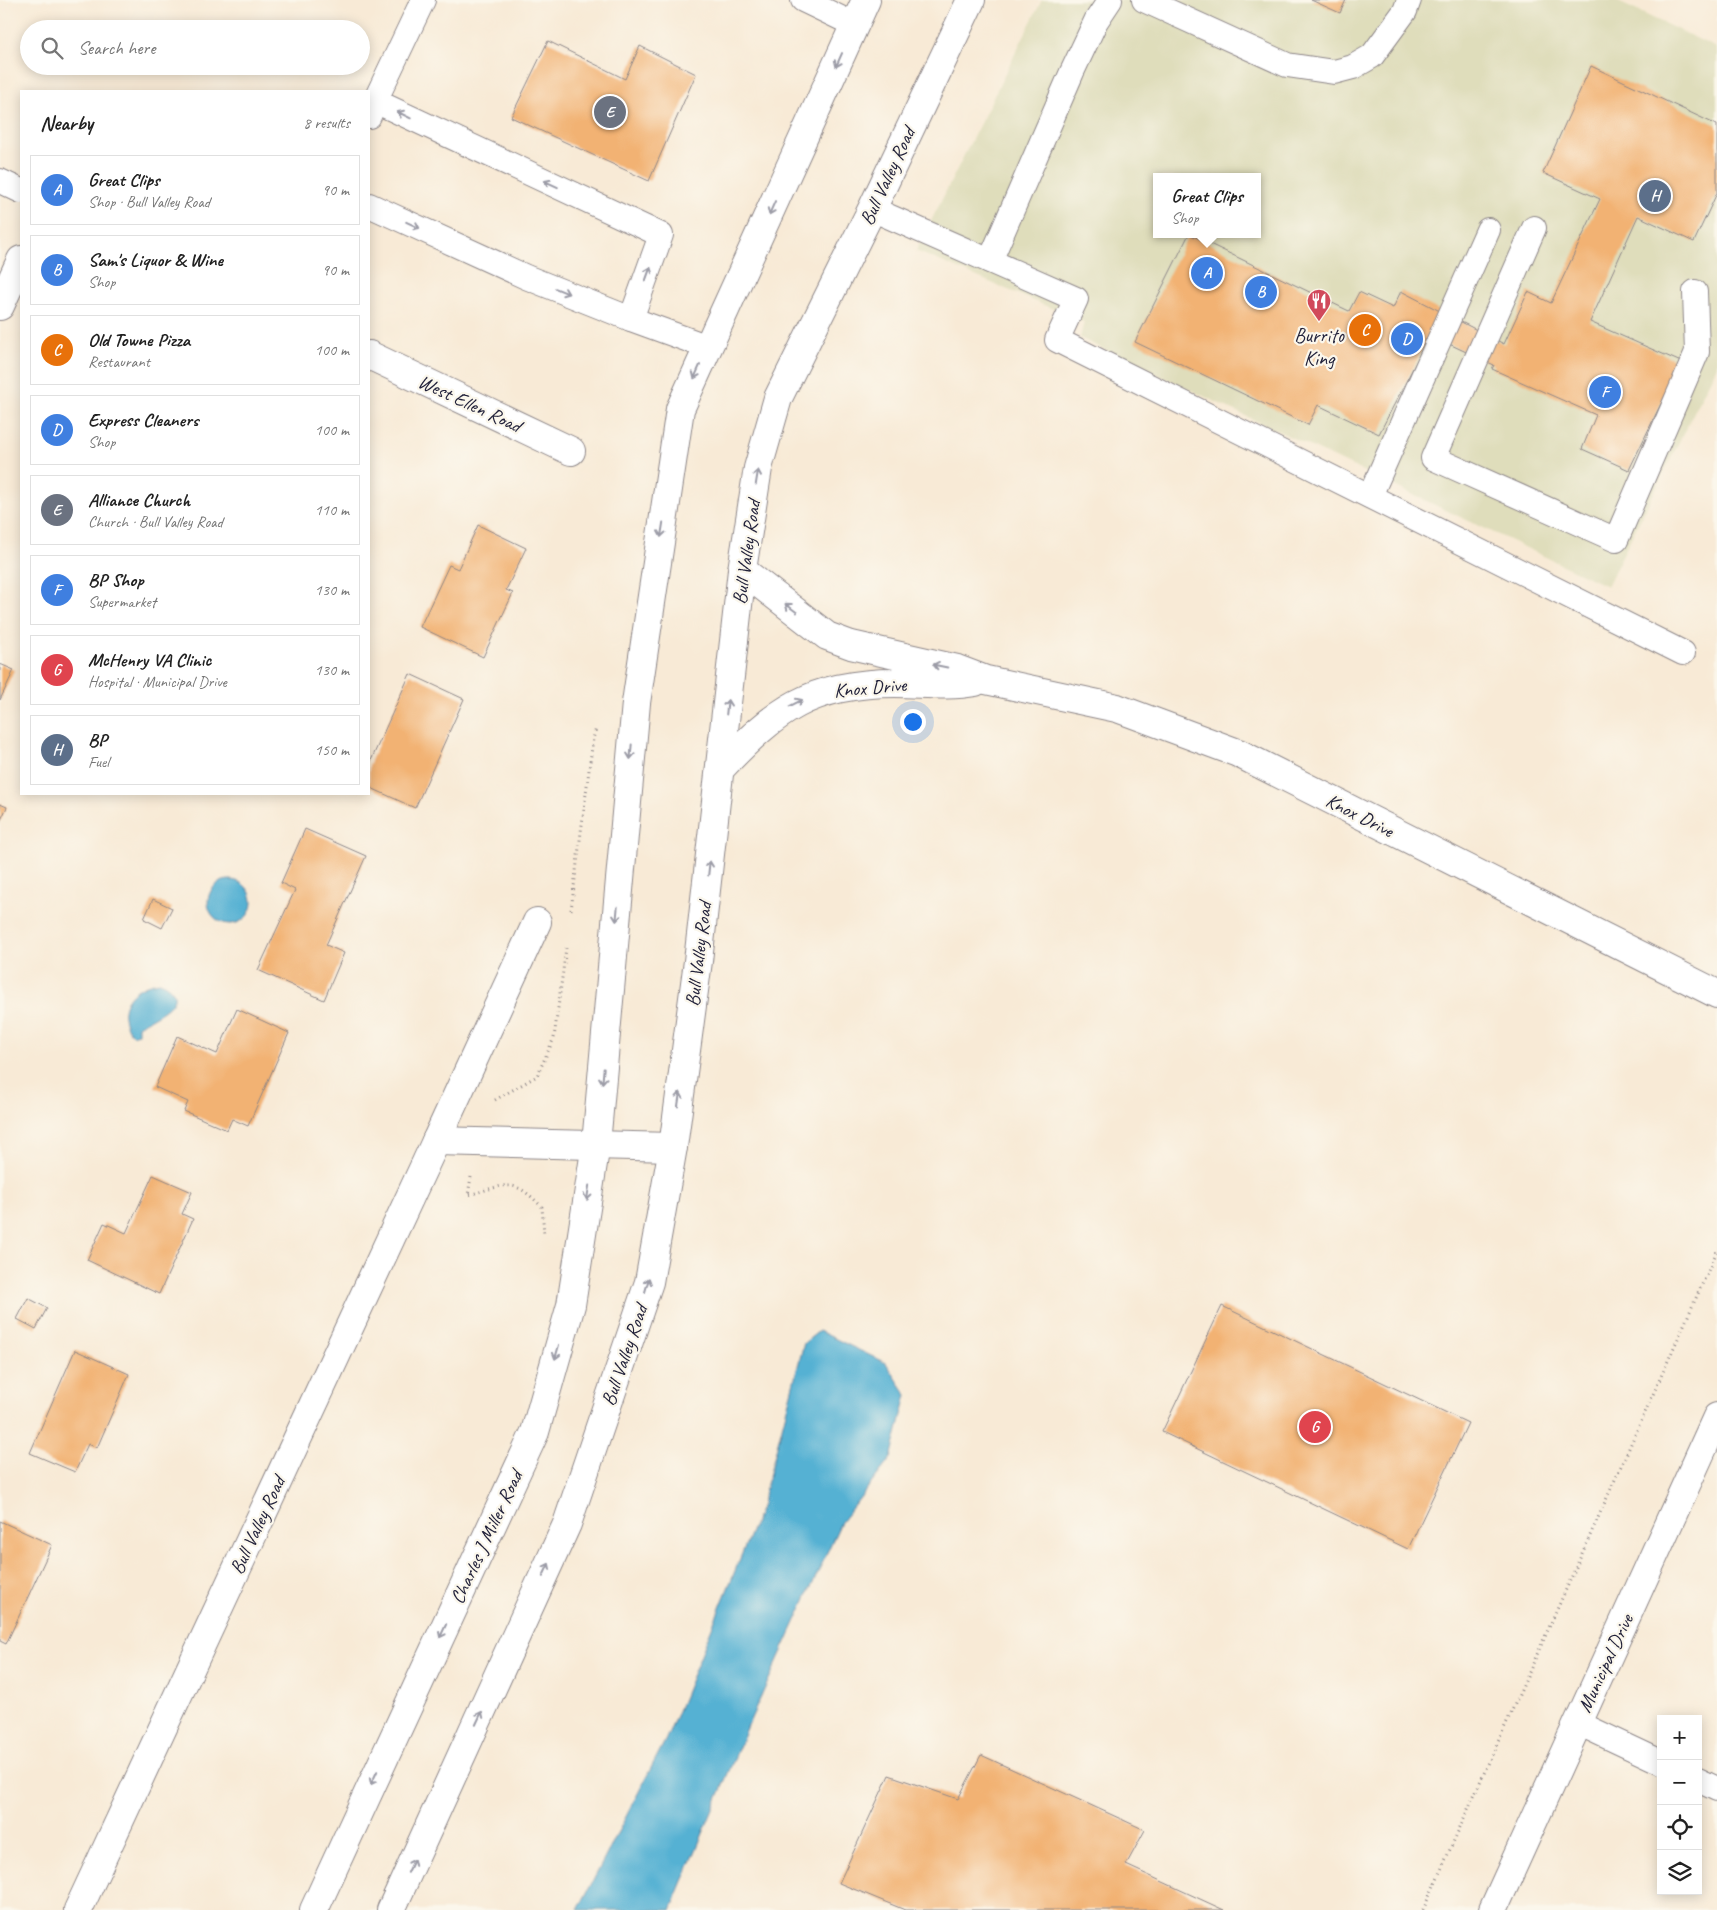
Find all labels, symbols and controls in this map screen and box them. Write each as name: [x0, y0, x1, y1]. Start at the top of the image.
search box: [20, 20, 370, 75]
icon: search: [38, 34, 66, 62]
text: Search here: [78, 36, 155, 60]
one-way arrow: [833, 52, 843, 67]
pin: E: [594, 93, 626, 131]
text: Nearby: [40, 110, 93, 136]
one-way arrow: [397, 110, 412, 119]
text: 8 results: [303, 113, 350, 133]
street label: Bull Valley Road: [854, 120, 922, 229]
text: Great Clips: [88, 168, 160, 192]
popup: [1153, 173, 1261, 238]
pin: H: [1639, 177, 1671, 215]
one-way arrow: [544, 179, 559, 188]
text: A: [53, 180, 61, 200]
text: 90 m: [322, 180, 349, 200]
text: Great Clips: [1171, 184, 1243, 208]
text: Shop · Bull Valley Road: [88, 192, 210, 212]
one-way arrow: [766, 200, 776, 215]
text: Shop: [1171, 208, 1198, 228]
one-way arrow: [405, 221, 420, 231]
text: Sam's Liquor & Wine: [88, 248, 223, 272]
pin: A: [1191, 254, 1223, 292]
text: B: [53, 260, 61, 280]
text: 90 m: [322, 260, 349, 280]
one-way arrow: [644, 266, 653, 282]
text: Shop: [88, 272, 115, 292]
pin: B: [1245, 273, 1277, 311]
one-way arrow: [554, 288, 569, 297]
restaurant icon: Burrito King: [1306, 288, 1332, 322]
pin: C: [1349, 311, 1381, 349]
pin: D: [1391, 320, 1423, 358]
place label: Burrito King: [1294, 323, 1345, 371]
text: Old Towne Pizza: [88, 328, 190, 352]
text: C: [53, 340, 61, 360]
text: 100 m: [315, 340, 349, 360]
text: Restaurant: [88, 352, 150, 372]
one-way arrow: [692, 364, 701, 379]
street label: West Ellen Road: [414, 369, 528, 440]
pin: F: [1589, 373, 1621, 411]
text: Express Cleaners: [88, 408, 198, 432]
text: D: [52, 420, 62, 440]
text: 100 m: [315, 420, 349, 440]
text: Shop: [88, 432, 115, 452]
one-way arrow: [752, 469, 762, 485]
text: Alliance Church: [88, 488, 190, 512]
street label: Bull Valley Road: [727, 495, 767, 606]
text: E: [53, 500, 61, 520]
text: 110 m: [315, 500, 349, 520]
text: Church · Bull Valley Road: [88, 512, 223, 532]
one-way arrow: [657, 521, 667, 537]
text: BP Shop: [88, 568, 143, 592]
text: F: [53, 580, 61, 600]
text: 130 m: [315, 580, 349, 600]
text: Supermarket: [88, 592, 156, 612]
one-way arrow: [785, 602, 798, 613]
text: McHenry VA Clinic: [88, 648, 211, 672]
text: G: [53, 660, 61, 680]
text: 130 m: [315, 660, 349, 680]
one-way arrow: [932, 661, 948, 670]
text: Hospital · Municipal Drive: [88, 672, 227, 692]
street label: Knox Drive: [833, 672, 909, 703]
one-way arrow: [789, 698, 804, 708]
one-way arrow: [722, 699, 732, 715]
your location: [900, 709, 926, 735]
text: BP: [88, 728, 107, 752]
text: H: [52, 740, 62, 760]
text: 150 m: [315, 740, 349, 760]
one-way arrow: [627, 744, 636, 760]
text: Fuel: [88, 752, 109, 772]
street label: Knox Drive: [1322, 788, 1399, 844]
one-way arrow: [704, 861, 714, 877]
street label: Bull Valley Road: [680, 897, 718, 1008]
one-way arrow: [612, 906, 622, 922]
one-way arrow: [598, 1067, 607, 1083]
one-way arrow: [674, 1091, 684, 1107]
one-way arrow: [583, 1184, 593, 1200]
one-way arrow: [643, 1278, 653, 1294]
street label: Bull Valley Road: [596, 1298, 654, 1409]
one-way arrow: [552, 1343, 562, 1359]
pin: G: [1299, 1408, 1331, 1446]
street label: Charles J Miller Road: [445, 1464, 530, 1608]
street label: Bull Valley Road: [224, 1469, 292, 1578]
one-way arrow: [542, 1563, 552, 1578]
street label: Municipal Drive: [1572, 1609, 1640, 1716]
one-way arrow: [437, 1623, 447, 1638]
one-way arrow: [474, 1711, 484, 1726]
map controls: [1657, 1715, 1702, 1895]
button: +: [1657, 1715, 1702, 1760]
button: −: [1657, 1760, 1702, 1805]
one-way arrow: [369, 1771, 379, 1786]
button: locate: [1657, 1805, 1702, 1850]
button: layers: [1657, 1850, 1702, 1895]
one-way arrow: [407, 1859, 416, 1874]

